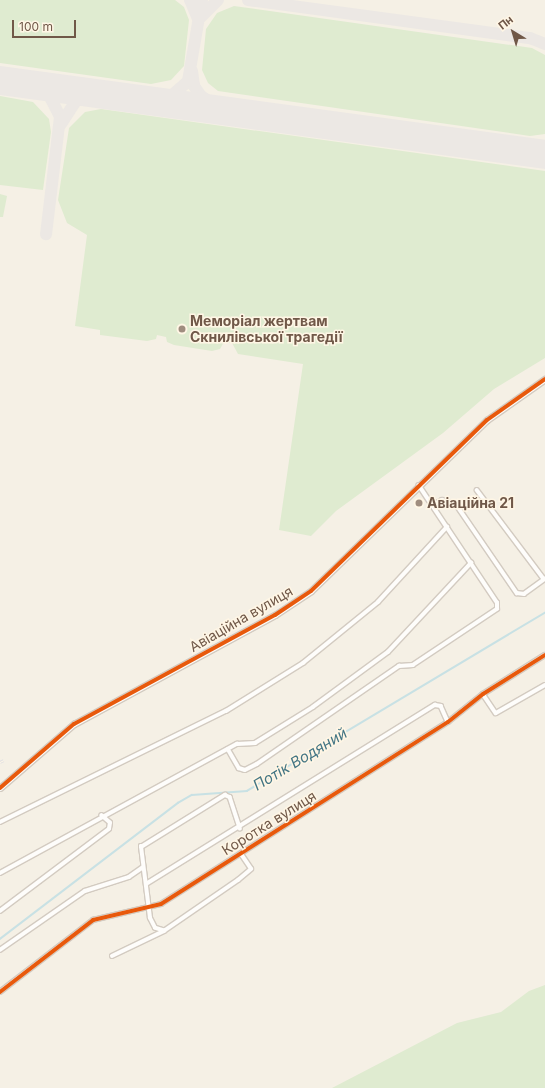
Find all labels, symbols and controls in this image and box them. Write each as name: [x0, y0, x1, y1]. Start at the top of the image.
scale bar: [14, 12, 78, 38]
north arrow: [493, 12, 533, 52]
text: Пн: [495, 12, 516, 33]
text: 100 m: [19, 19, 53, 34]
place label: Меморіал жертвам Скнилівської трагедії: [190, 313, 342, 346]
marker: Меморіал жертвам Скнилівської трагедії: [177, 324, 187, 334]
place label: Авіаційна 21: [427, 495, 514, 511]
marker: Авіаційна 21: [414, 498, 424, 508]
street label: Авіаційна вулиця: [186, 583, 296, 655]
water label: Потік Водяний: [250, 724, 350, 794]
street label: Коротка вулиця: [219, 787, 319, 859]

